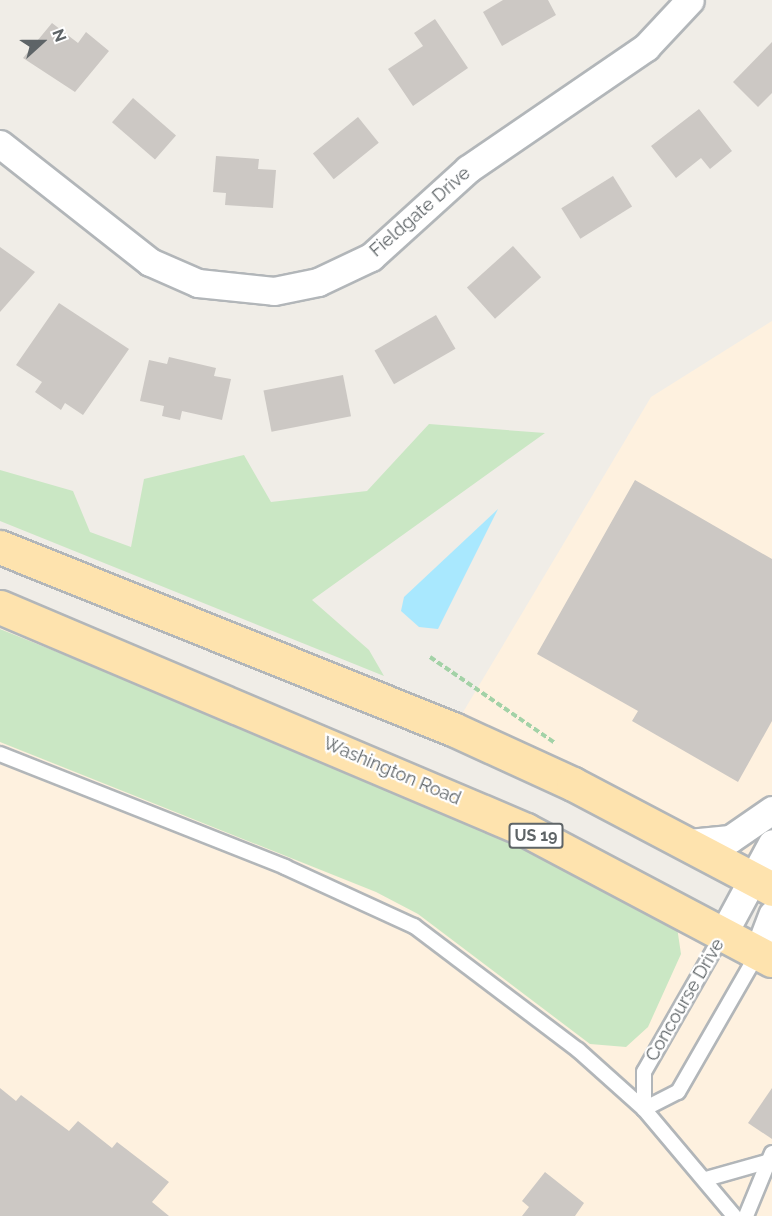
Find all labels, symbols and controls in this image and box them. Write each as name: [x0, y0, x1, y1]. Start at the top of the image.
north arrow: [12, 12, 72, 72]
text: N: [48, 26, 70, 44]
street label: Fieldgate Drive: [365, 163, 475, 261]
street label: Washington Road: [320, 732, 464, 810]
road number: US 19: [508, 823, 564, 849]
street label: Concourse Drive: [641, 935, 729, 1065]

